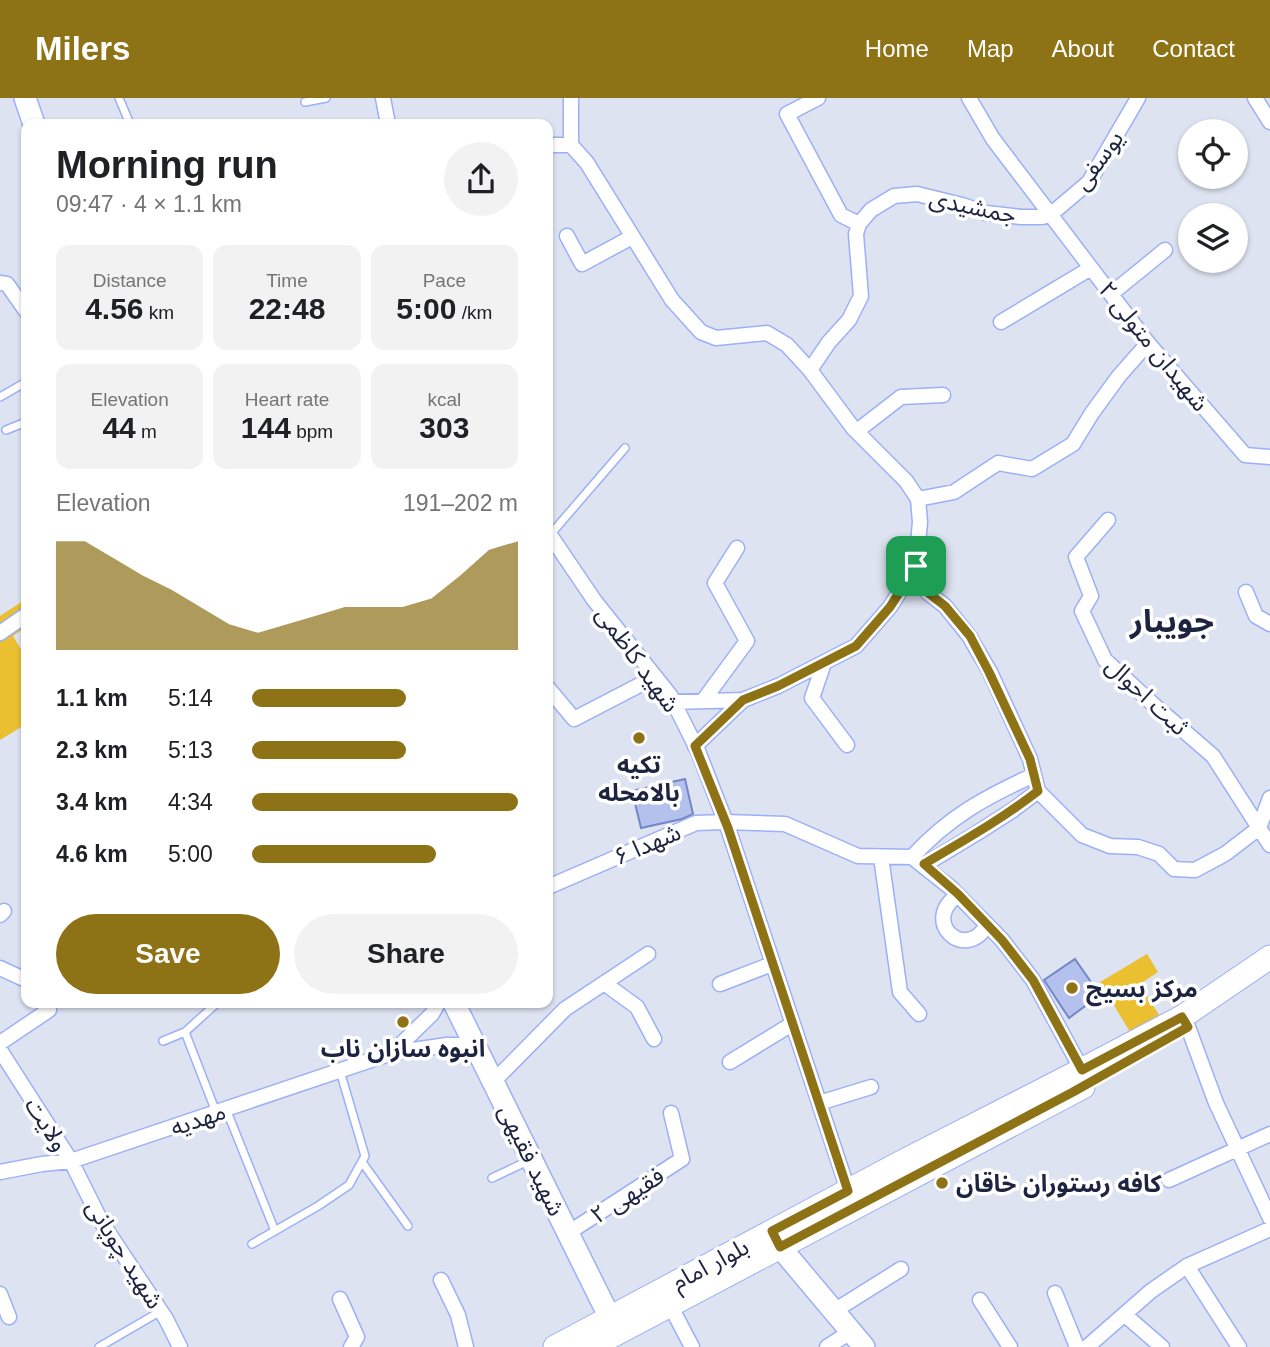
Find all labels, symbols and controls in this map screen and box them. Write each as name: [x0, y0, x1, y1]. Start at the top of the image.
text: Milers: [35, 30, 130, 67]
text: Home: [865, 35, 929, 62]
text: Map: [967, 35, 1014, 62]
text: About: [1052, 35, 1114, 62]
text: Contact: [1152, 35, 1235, 62]
map controls: [1178, 119, 1248, 273]
button: locate: [1178, 119, 1248, 189]
street label: یوسفی: [1067, 125, 1129, 196]
button: share: [444, 142, 518, 216]
text: Morning run: [56, 144, 278, 186]
street label: جمشیدی: [927, 184, 1019, 229]
text: 09:47 · 4 × 1.1 km: [56, 191, 242, 217]
button: layers: [1178, 203, 1248, 273]
text: Distance: [93, 270, 167, 291]
text: Time: [266, 270, 308, 291]
text: Pace: [423, 270, 466, 291]
street label: شهیدان متولی ۲: [1093, 276, 1214, 417]
text: 4.56: [85, 292, 144, 325]
text: 22:48: [249, 292, 325, 325]
text: 5:00: [396, 292, 456, 325]
text: km: [144, 302, 174, 323]
text: /km: [456, 302, 492, 323]
text: Elevation: [91, 389, 169, 410]
text: Heart rate: [245, 389, 329, 410]
text: kcal: [427, 389, 461, 410]
text: 44: [102, 411, 136, 444]
text: 144: [241, 411, 291, 444]
text: 303: [419, 411, 469, 444]
text: m: [136, 421, 157, 442]
text: bpm: [291, 421, 333, 442]
text: Elevation: [56, 490, 151, 516]
text: 191–202 m: [403, 490, 518, 516]
pin: [886, 536, 946, 596]
icon: arrive: [897, 547, 935, 585]
street label: شهید کاظمی: [591, 601, 685, 717]
district label: جویبار: [1128, 603, 1214, 640]
street label: ثبت احوال: [1100, 651, 1193, 741]
text: 1.1 km: [56, 685, 128, 711]
text: 5:14: [168, 685, 213, 711]
marker: تکیه بالامحله: [631, 730, 647, 746]
text: 2.3 km: [56, 737, 128, 763]
text: 5:13: [168, 737, 213, 763]
place label: تکیه بالامحله: [598, 751, 680, 807]
text: 3.4 km: [56, 789, 128, 815]
text: 4:34: [168, 789, 213, 815]
street label: شهدا ۶: [610, 818, 684, 870]
text: 4.6 km: [56, 841, 128, 867]
text: 5:00: [168, 841, 213, 867]
button: Save: [56, 914, 280, 994]
button: Share: [294, 914, 518, 994]
place label: مرکز بسیج: [1086, 975, 1198, 1007]
marker: مرکز بسیج: [1064, 980, 1080, 996]
marker: انبوه سازان ناب: [395, 1014, 411, 1030]
place label: انبوه سازان ناب: [321, 1035, 485, 1063]
street label: ولایت: [19, 1092, 74, 1156]
street label: مهدیه: [167, 1097, 229, 1141]
street label: شهید فقیهی: [493, 1100, 571, 1220]
street label: فقیهی ۲: [585, 1161, 669, 1229]
place label: کافه رستوران خاقان: [956, 1170, 1163, 1198]
marker: کافه رستوران خاقان: [934, 1175, 950, 1191]
street label: شهید چوپانی: [79, 1195, 169, 1315]
street label: بلوار امام: [667, 1233, 755, 1300]

